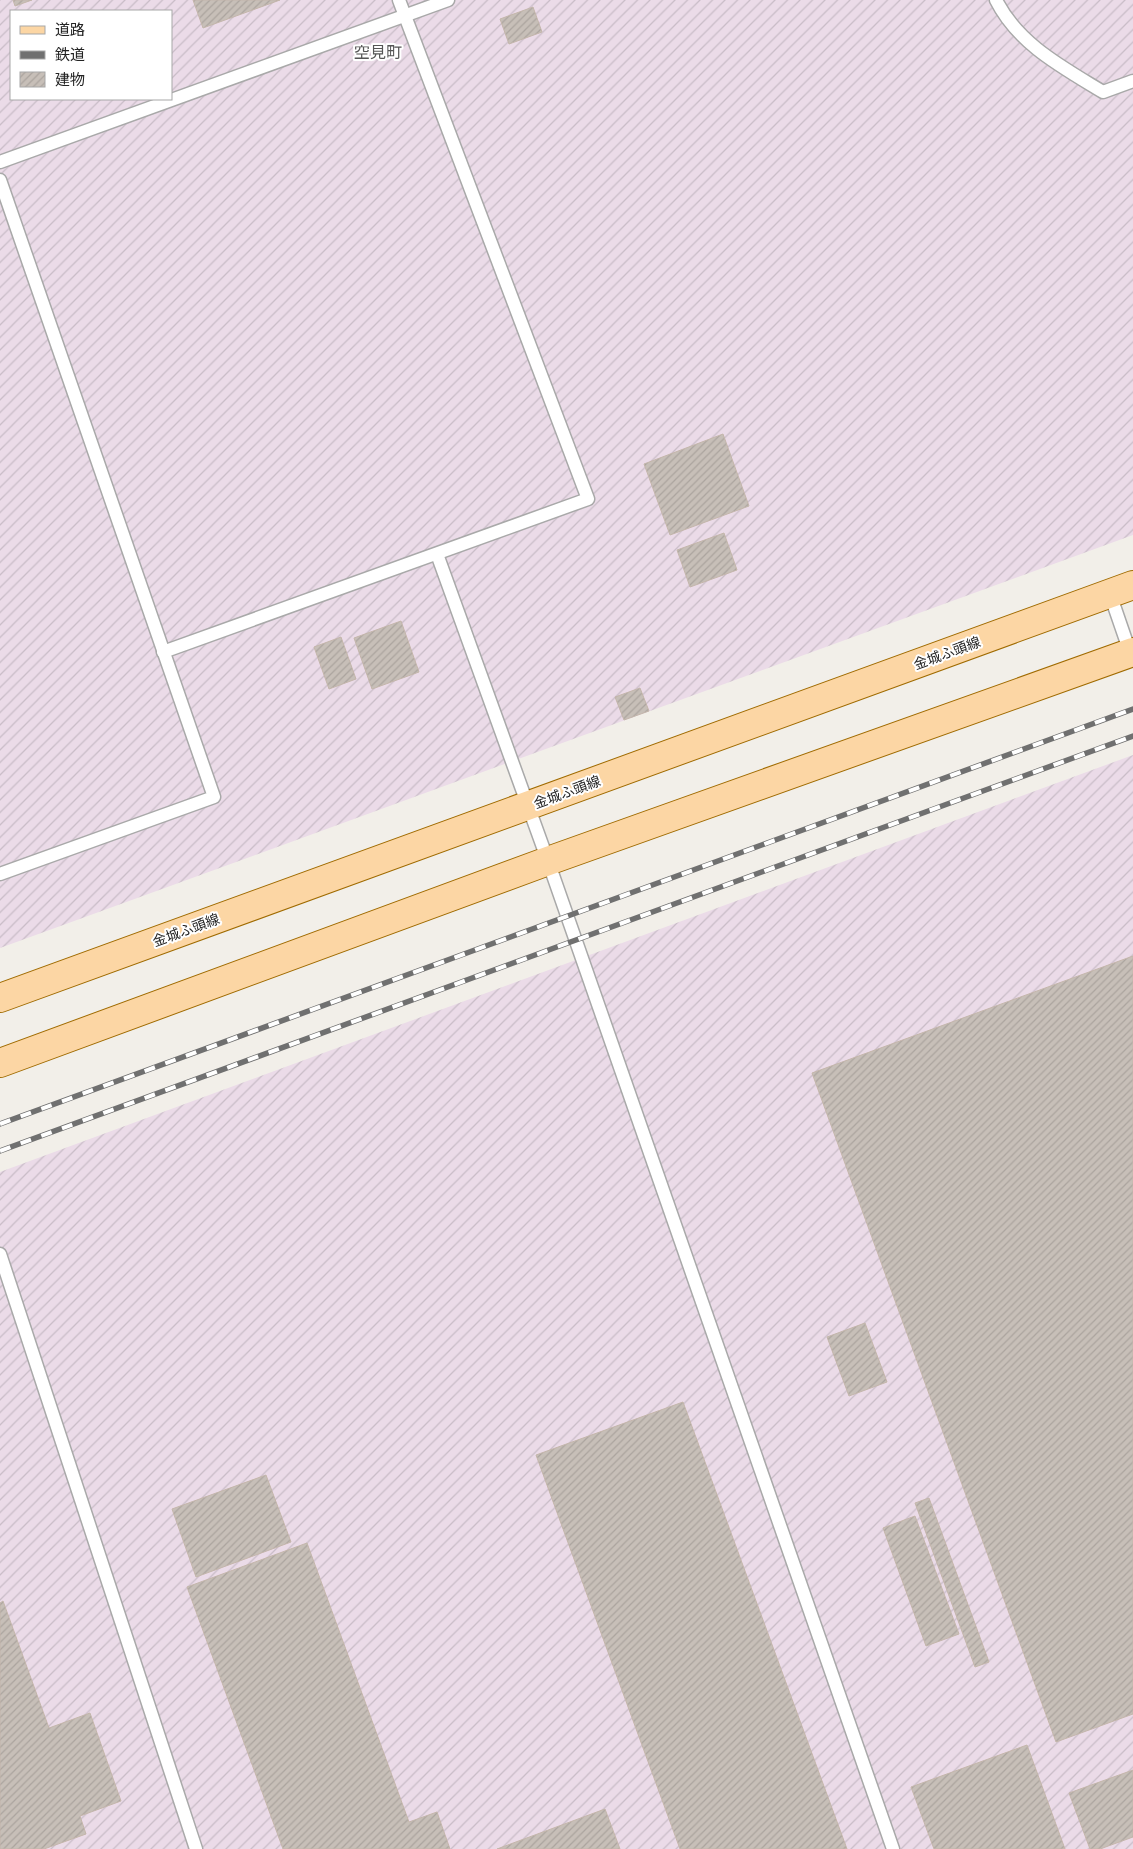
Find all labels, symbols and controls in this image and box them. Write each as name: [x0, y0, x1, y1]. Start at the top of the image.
legend: [10, 10, 172, 100]
text: 道路: [55, 21, 85, 38]
district label: 空見町: [354, 44, 402, 61]
text: 鉄道: [55, 46, 85, 63]
text: 建物: [55, 71, 85, 88]
street label: 金城ふ頭線: [911, 634, 983, 672]
street label: 金城ふ頭線: [531, 773, 603, 811]
street label: 金城ふ頭線: [150, 911, 222, 949]

